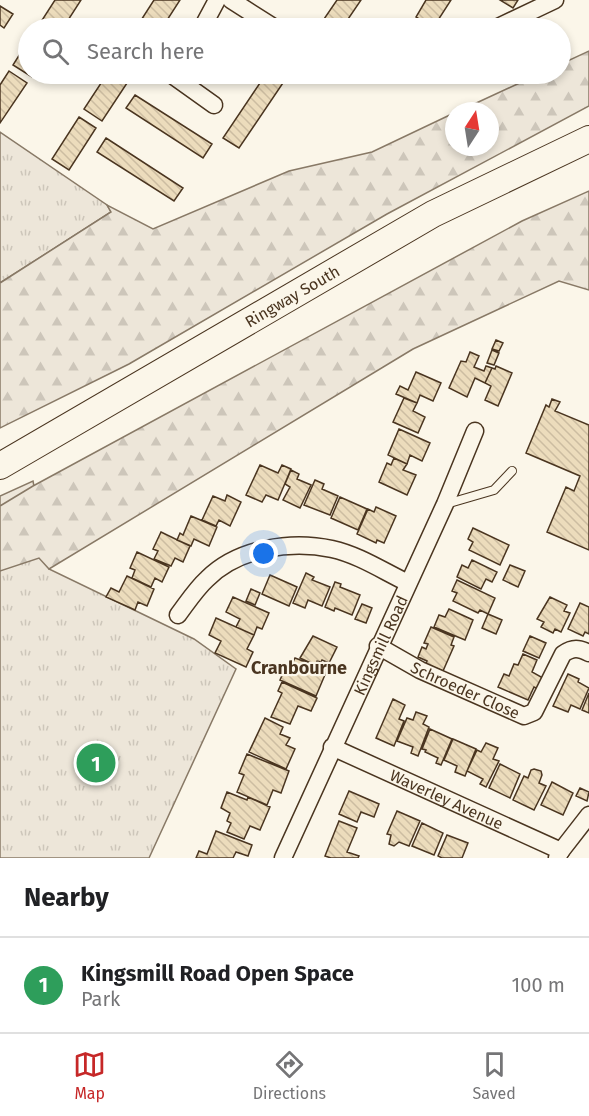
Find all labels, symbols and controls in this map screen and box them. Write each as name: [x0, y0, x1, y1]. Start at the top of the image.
search box: [18, 18, 571, 84]
icon: search: [39, 35, 72, 68]
text: Search here: [87, 38, 205, 65]
north arrow: [445, 102, 499, 156]
street label: Ringway South: [241, 261, 343, 331]
your location: [249, 539, 278, 568]
street label: Kingsmill Road: [349, 592, 411, 698]
district label: Cranbourne: [251, 657, 347, 679]
street label: Schroeder Close: [407, 657, 523, 722]
pin: 1: [76, 740, 116, 786]
street label: Waverley Avenue: [387, 765, 506, 833]
text: Nearby: [24, 882, 109, 913]
text: Kingsmill Road Open Space: [81, 960, 354, 987]
text: 1: [39, 973, 48, 997]
text: 100 m: [512, 973, 565, 997]
text: Park: [81, 987, 120, 1011]
tab: Map: [73, 1048, 106, 1103]
tab: Directions: [253, 1048, 326, 1103]
tab: Saved: [472, 1048, 516, 1103]

